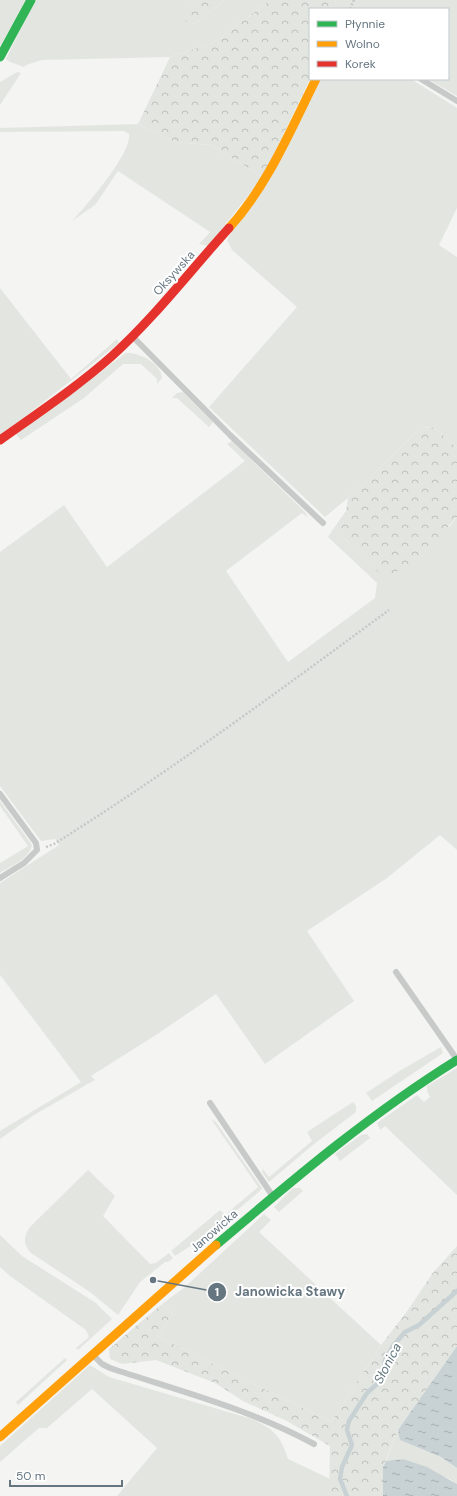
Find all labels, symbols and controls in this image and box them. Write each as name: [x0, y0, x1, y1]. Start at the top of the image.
legend: [309, 8, 449, 80]
text: Płynnie: [345, 16, 385, 32]
text: Wolno: [345, 36, 380, 52]
text: Korek: [345, 56, 376, 72]
street label: Oksywska: [150, 247, 198, 299]
street label: Janowicka: [187, 1206, 241, 1256]
callout: Janowicka Stawy: [207, 1279, 353, 1304]
text: Janowicka Stawy: [235, 1283, 345, 1300]
text: 1: [215, 1284, 219, 1300]
water label: Słonica: [370, 1340, 405, 1387]
scale bar: [10, 1462, 122, 1488]
text: 50 m: [16, 1468, 45, 1484]

